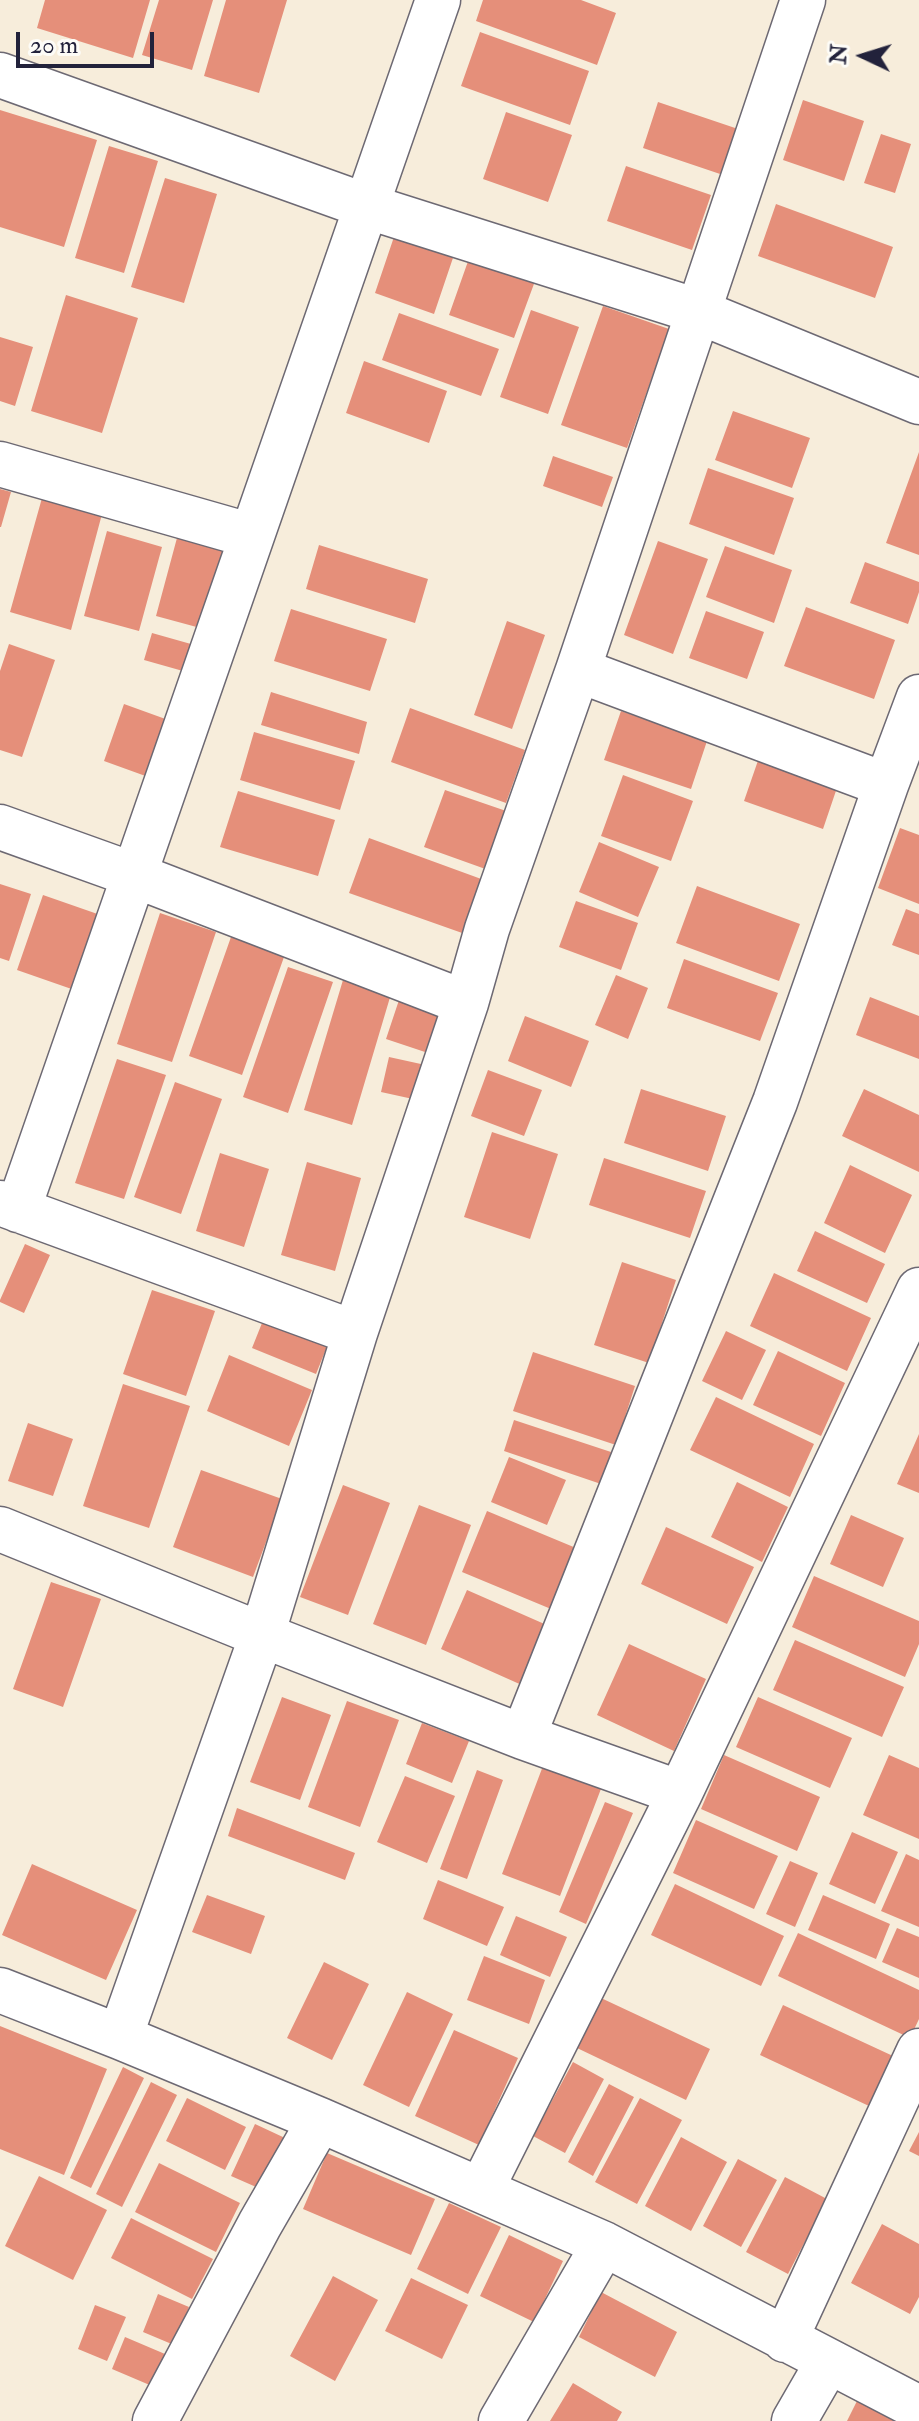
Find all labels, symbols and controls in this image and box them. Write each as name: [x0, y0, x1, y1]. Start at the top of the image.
scale bar: [20, 16, 158, 66]
north arrow: [823, 16, 903, 96]
text: 20 m: [30, 30, 78, 61]
text: N: [824, 44, 854, 65]

